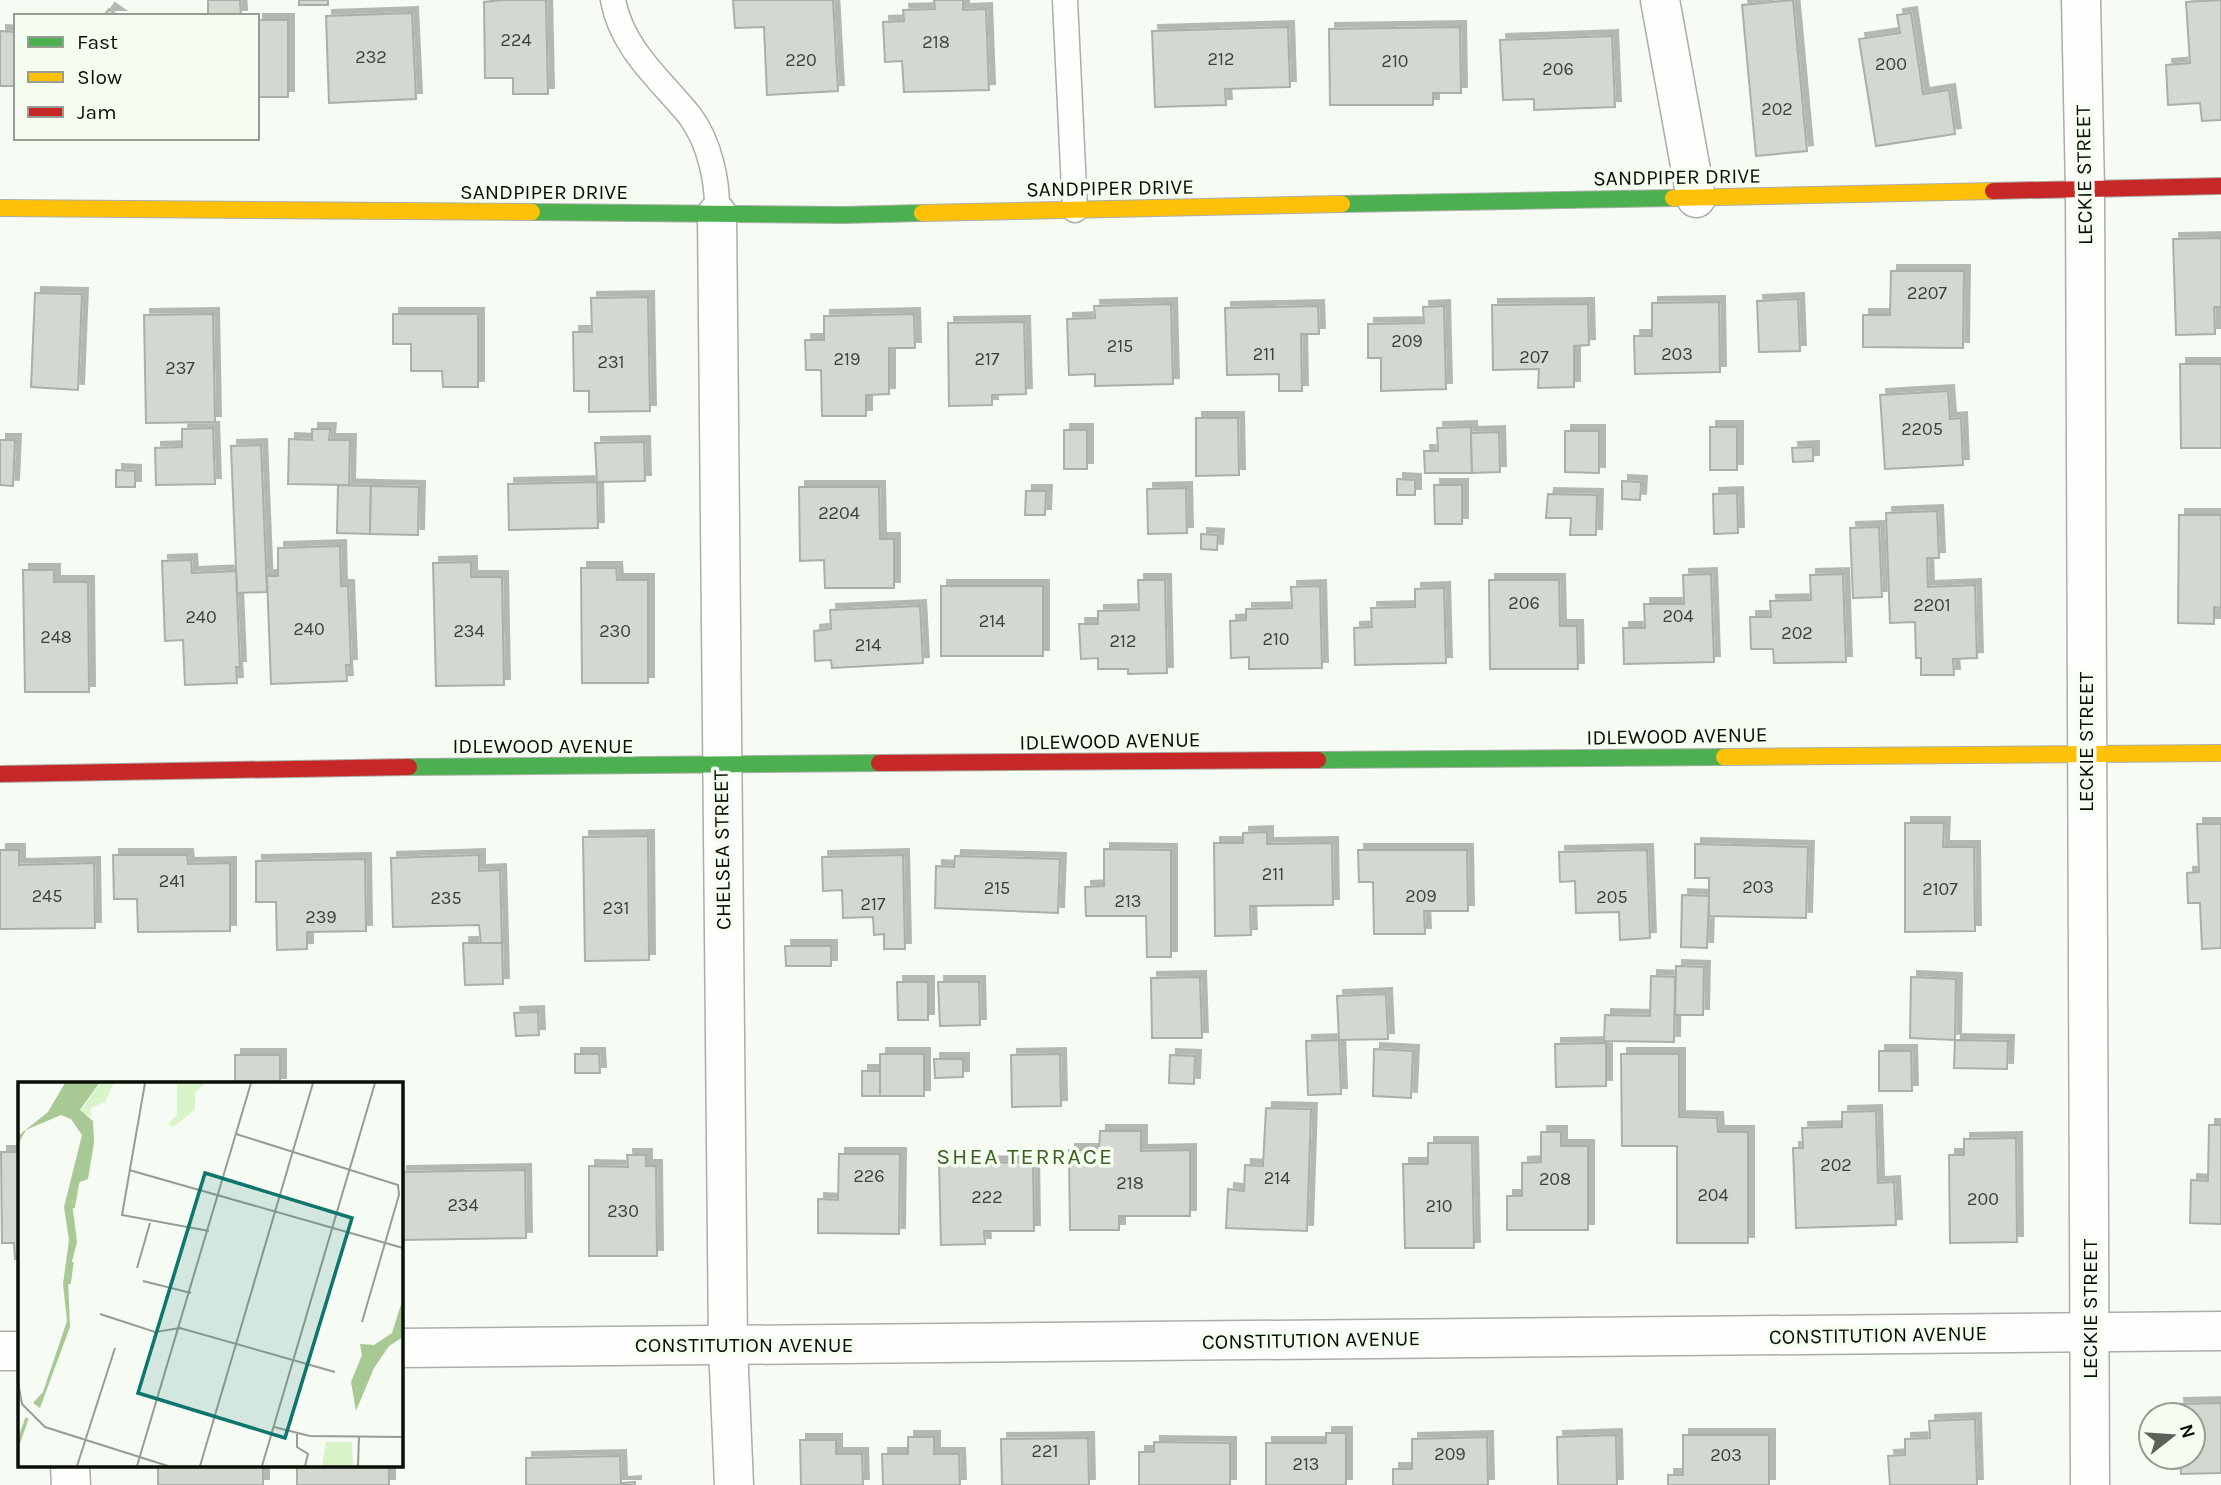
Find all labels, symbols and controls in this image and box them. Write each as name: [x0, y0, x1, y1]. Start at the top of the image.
legend: [14, 14, 259, 140]
house number: 224: [501, 29, 531, 51]
text: Fast: [77, 30, 118, 54]
house number: 218: [922, 31, 950, 53]
house number: 232: [355, 46, 387, 68]
house number: 212: [1208, 48, 1234, 70]
house number: 220: [785, 49, 817, 71]
house number: 210: [1381, 50, 1409, 72]
house number: 200: [1875, 53, 1907, 75]
house number: 206: [1542, 58, 1574, 80]
text: Slow: [77, 65, 122, 89]
house number: 202: [1761, 98, 1793, 120]
text: Jam: [77, 100, 117, 124]
street label: LECKIE STREET: [2071, 104, 2097, 245]
street label: SANDPIPER DRIVE: [1593, 164, 1761, 190]
street label: SANDPIPER DRIVE: [1026, 175, 1194, 201]
street label: SANDPIPER DRIVE: [460, 180, 628, 204]
house number: 2207: [1907, 282, 1948, 304]
house number: 209: [1391, 330, 1423, 352]
house number: 215: [1107, 335, 1133, 357]
house number: 211: [1253, 343, 1275, 365]
house number: 203: [1661, 343, 1693, 365]
house number: 207: [1519, 346, 1549, 368]
house number: 219: [834, 348, 860, 370]
house number: 217: [975, 348, 1000, 370]
house number: 231: [597, 351, 625, 373]
house number: 237: [165, 357, 195, 379]
house number: 2205: [1901, 418, 1943, 440]
house number: 2204: [818, 502, 860, 524]
house number: 206: [1508, 592, 1540, 614]
house number: 2201: [1913, 594, 1951, 616]
house number: 204: [1662, 605, 1694, 627]
house number: 240: [185, 606, 217, 628]
house number: 214: [979, 610, 1005, 632]
house number: 240: [293, 618, 325, 640]
house number: 234: [453, 620, 485, 642]
house number: 230: [599, 620, 631, 642]
house number: 202: [1781, 622, 1813, 644]
house number: 248: [40, 626, 72, 648]
house number: 210: [1262, 628, 1290, 650]
house number: 212: [1110, 630, 1136, 652]
house number: 214: [855, 634, 881, 656]
street label: LECKIE STREET: [2074, 671, 2098, 812]
street label: IDLEWOOD AVENUE: [1586, 722, 1768, 750]
street label: IDLEWOOD AVENUE: [1019, 727, 1201, 755]
street label: IDLEWOOD AVENUE: [452, 734, 634, 758]
street label: CHELSEA STREET: [709, 769, 735, 930]
house number: 211: [1262, 863, 1284, 885]
house number: 241: [159, 870, 185, 892]
house number: 203: [1742, 876, 1774, 898]
house number: 215: [984, 877, 1010, 899]
house number: 2107: [1922, 878, 1958, 900]
house number: 245: [32, 885, 62, 907]
house number: 209: [1405, 885, 1437, 907]
house number: 205: [1596, 886, 1628, 908]
house number: 235: [430, 887, 462, 909]
house number: 213: [1114, 890, 1142, 912]
house number: 217: [861, 893, 886, 915]
house number: 231: [602, 897, 630, 919]
house number: 239: [305, 906, 337, 928]
inset map: [18, 1082, 402, 1468]
district label: SHEA TERRACE: [936, 1143, 1114, 1170]
house number: 202: [1820, 1154, 1852, 1176]
house number: 226: [853, 1165, 885, 1187]
house number: 214: [1264, 1167, 1290, 1189]
house number: 208: [1539, 1168, 1571, 1190]
house number: 218: [1116, 1172, 1144, 1194]
house number: 204: [1697, 1184, 1729, 1206]
house number: 222: [971, 1186, 1003, 1208]
house number: 200: [1967, 1188, 1999, 1210]
house number: 234: [447, 1194, 479, 1216]
house number: 210: [1425, 1195, 1453, 1217]
house number: 230: [607, 1200, 639, 1222]
street label: LECKIE STREET: [2078, 1238, 2102, 1379]
street label: CONSTITUTION AVENUE: [1769, 1321, 1987, 1349]
street label: CONSTITUTION AVENUE: [1202, 1326, 1420, 1354]
street label: CONSTITUTION AVENUE: [635, 1333, 853, 1357]
north arrow: [2137, 1401, 2207, 1471]
text: N: [2175, 1422, 2200, 1441]
house number: 221: [1032, 1440, 1058, 1462]
house number: 209: [1434, 1443, 1466, 1465]
house number: 203: [1710, 1444, 1742, 1466]
house number: 213: [1292, 1453, 1320, 1475]

